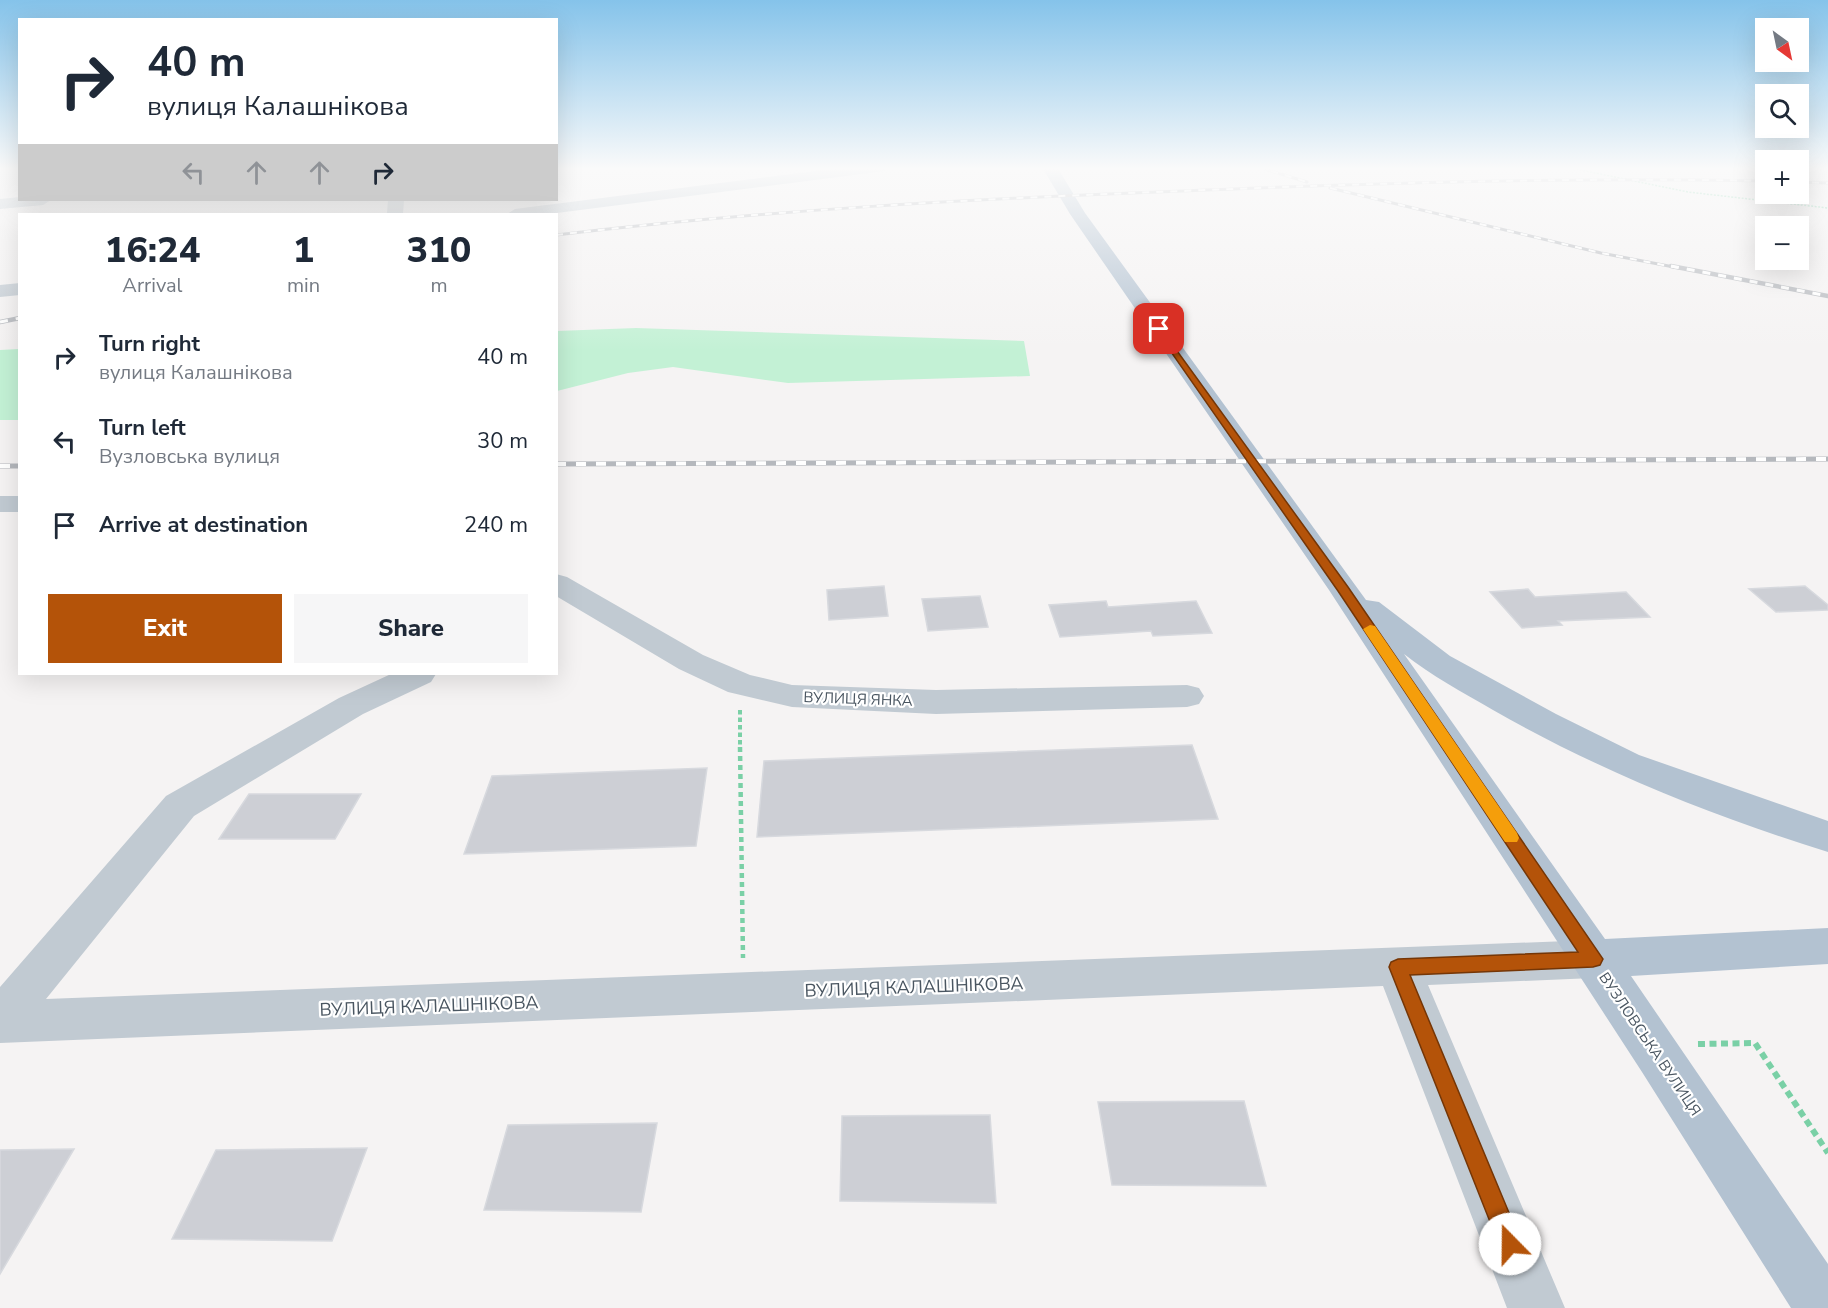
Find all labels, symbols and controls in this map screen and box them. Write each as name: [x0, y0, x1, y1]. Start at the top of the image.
north arrow: [1755, 18, 1809, 72]
map controls: [1755, 18, 1809, 270]
text: 40 m: [147, 34, 246, 91]
icon: right: [48, 42, 126, 120]
button: search: [1755, 84, 1809, 138]
text: вулиця Калашнікова: [147, 88, 409, 125]
button: +: [1755, 150, 1809, 204]
icon: left: [177, 156, 210, 189]
icon: ahead: [240, 156, 273, 189]
icon: ahead: [303, 156, 336, 189]
icon: right: [366, 156, 399, 189]
button: −: [1755, 216, 1809, 270]
text: 16:24: [105, 226, 200, 275]
text: 1: [293, 226, 314, 275]
text: 310: [407, 226, 471, 275]
text: Arrival: [122, 272, 183, 299]
text: min: [287, 272, 320, 299]
text: m: [430, 272, 448, 299]
pin: [1133, 303, 1184, 354]
icon: arrive: [1142, 312, 1175, 345]
text: Turn right: [99, 329, 200, 359]
icon: right: [48, 341, 81, 374]
text: 40 m: [477, 342, 528, 372]
text: вулиця Калашнікова: [99, 359, 293, 386]
text: Turn left: [99, 413, 186, 443]
icon: left: [48, 425, 81, 458]
text: 30 m: [477, 426, 528, 456]
text: Вузловська вулиця: [99, 443, 280, 470]
icon: arrive: [48, 509, 81, 542]
text: Arrive at destination: [99, 510, 308, 540]
text: 240 m: [464, 510, 528, 540]
button: Exit: [48, 594, 282, 663]
button: Share: [294, 594, 528, 663]
street label: ВУЛИЦЯ ЯНКА: [803, 687, 913, 711]
street label: ВУЗЛОВСЬКА ВУЛИЦЯ: [1594, 968, 1706, 1120]
street label: ВУЛИЦЯ КАЛАШНІКОВА: [804, 971, 1024, 1003]
street label: ВУЛИЦЯ КАЛАШНІКОВА: [319, 990, 539, 1022]
position arrow: [1478, 1212, 1542, 1276]

